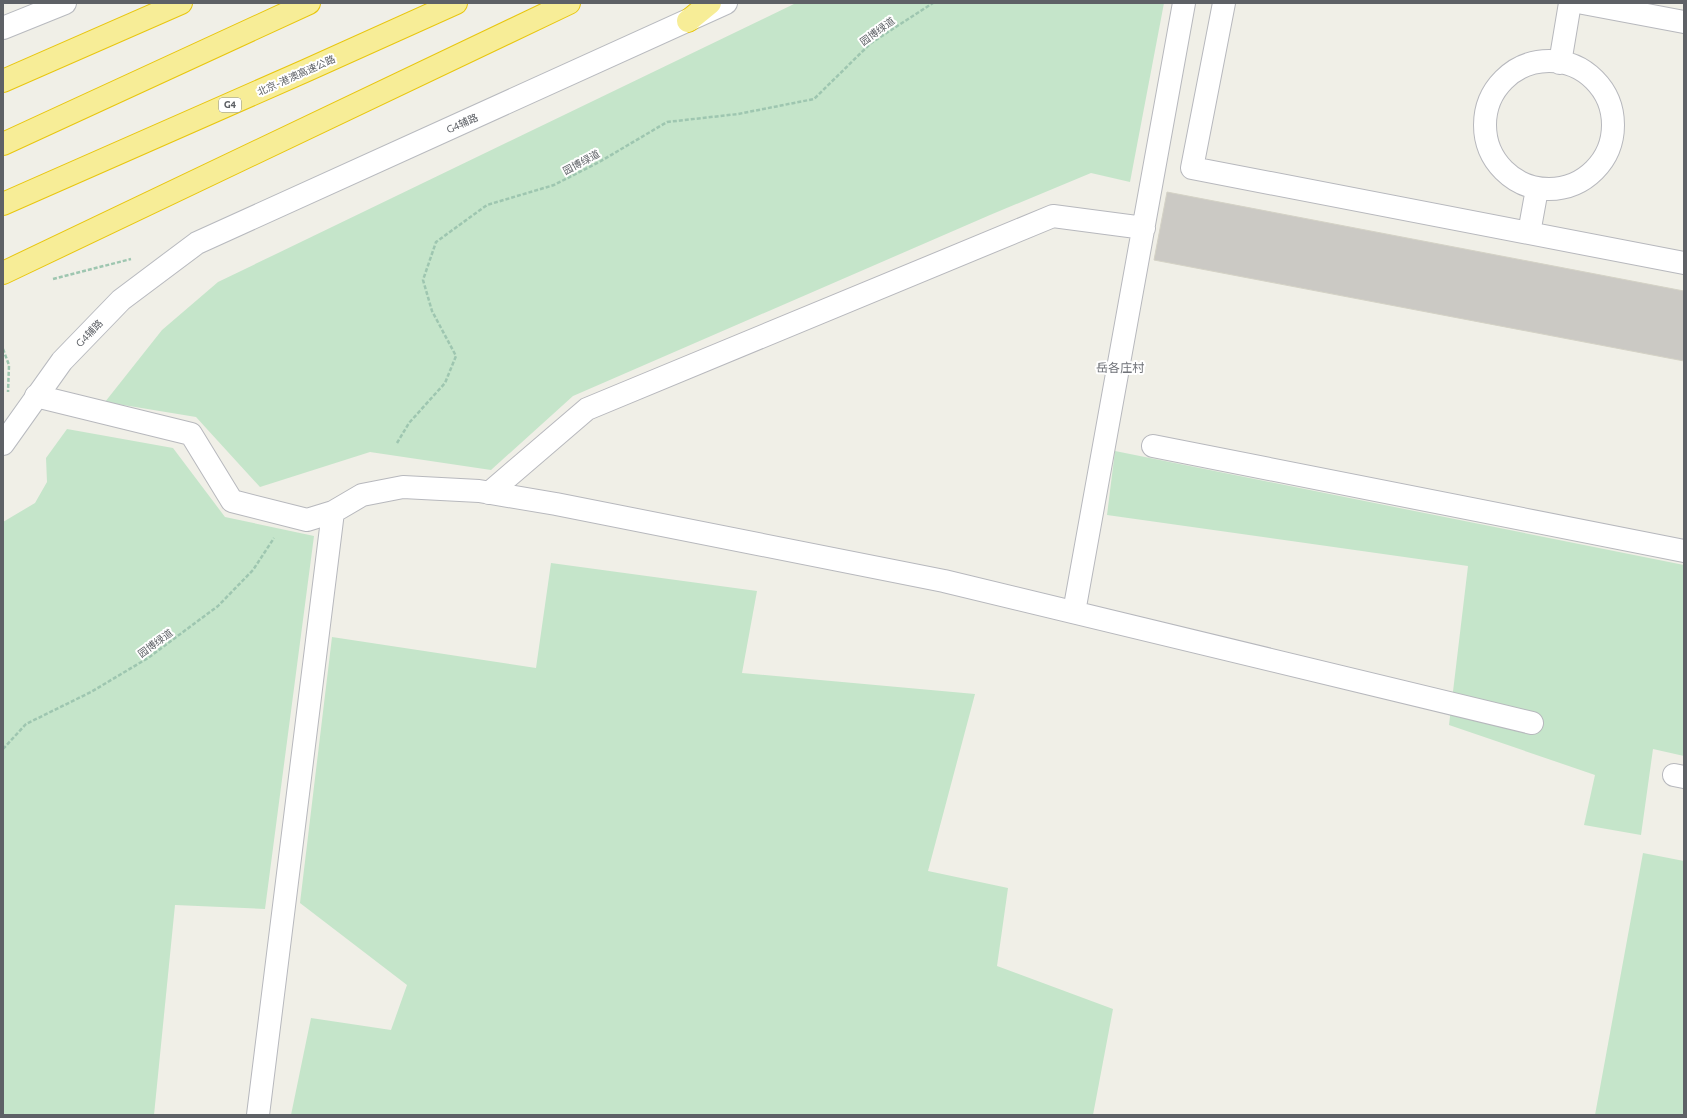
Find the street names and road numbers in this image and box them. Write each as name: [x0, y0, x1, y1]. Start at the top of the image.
street label: 园博绿道: [857, 14, 897, 48]
street label: 北京-港澳高速公路: [255, 52, 337, 98]
road number: G4: [219, 98, 241, 112]
street label: G4辅路: [444, 111, 480, 135]
street label: 园博绿道: [561, 147, 601, 177]
street label: G4辅路: [73, 317, 105, 349]
street label: 园博绿道: [135, 626, 175, 660]

